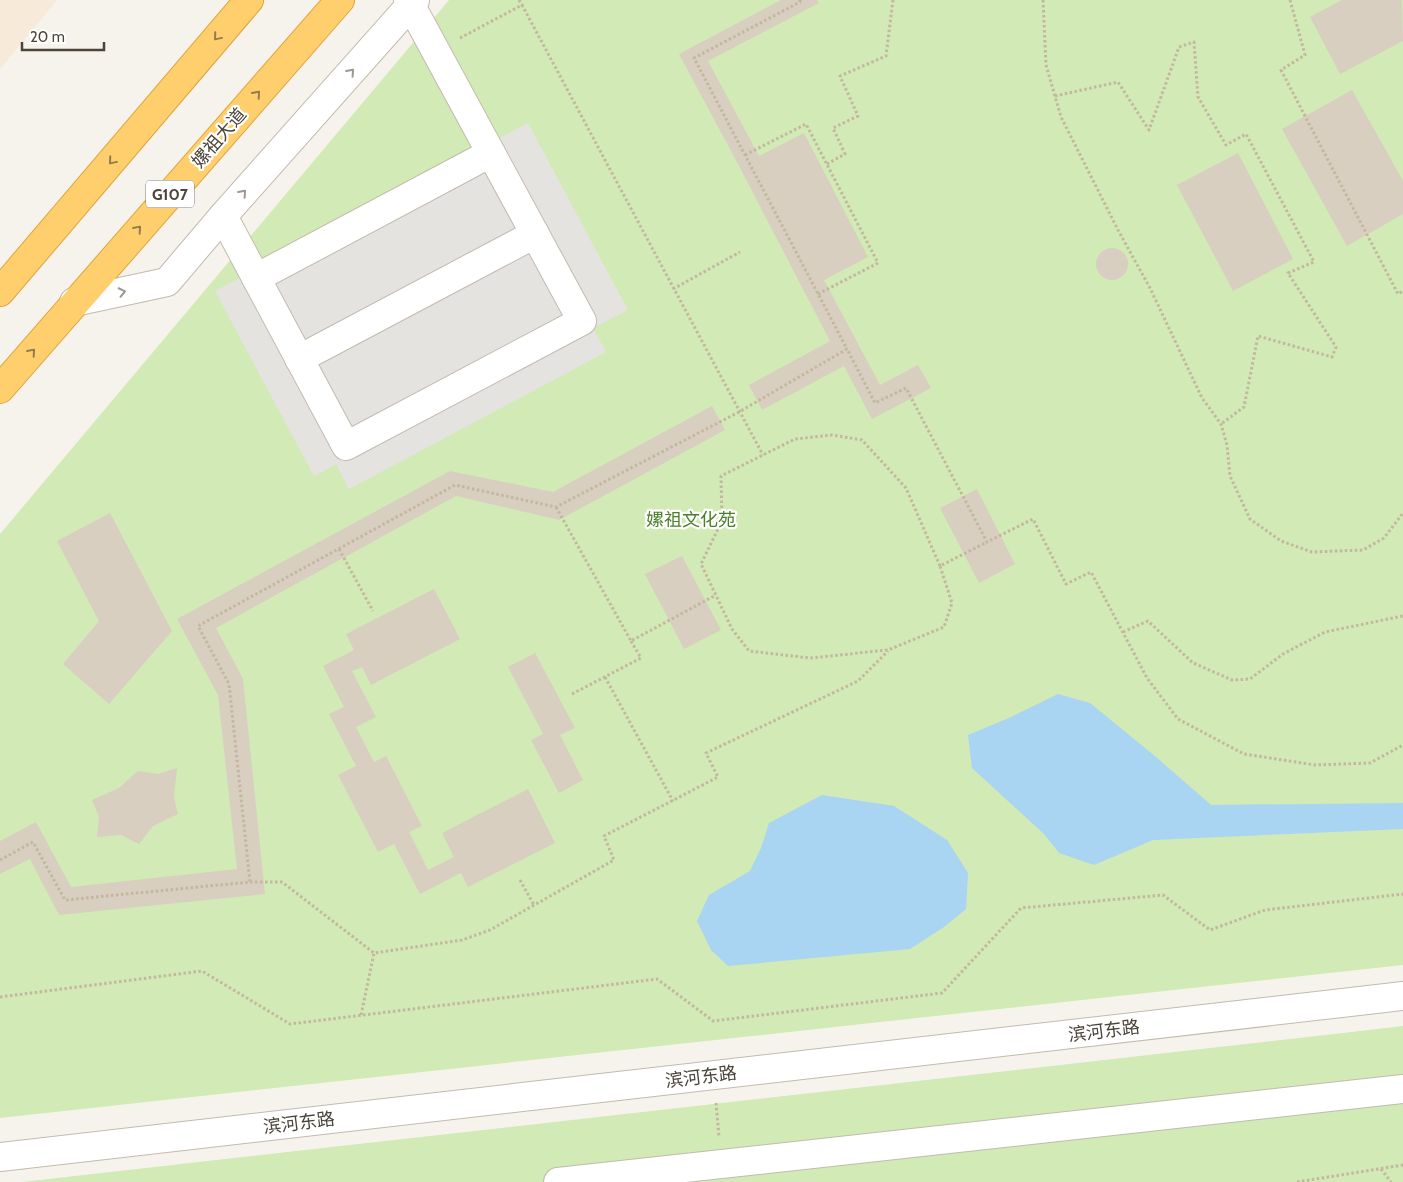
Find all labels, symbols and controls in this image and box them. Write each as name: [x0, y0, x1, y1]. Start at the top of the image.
scale bar: [22, 20, 105, 52]
text: 20 m: [30, 28, 65, 46]
one-way arrow: [215, 31, 223, 40]
one-way arrow: [345, 69, 354, 78]
one-way arrow: [252, 91, 261, 100]
street label: 嫘祖大道: [187, 104, 251, 172]
one-way arrow: [109, 155, 118, 164]
road number: G107: [146, 180, 194, 208]
one-way arrow: [237, 190, 246, 199]
one-way arrow: [133, 226, 142, 235]
one-way arrow: [118, 287, 127, 298]
one-way arrow: [26, 349, 34, 358]
park label: 嫘祖文化苑: [646, 509, 736, 531]
street label: 滨河东路: [1067, 1016, 1141, 1046]
street label: 滨河东路: [664, 1062, 738, 1092]
street label: 滨河东路: [262, 1108, 336, 1138]

